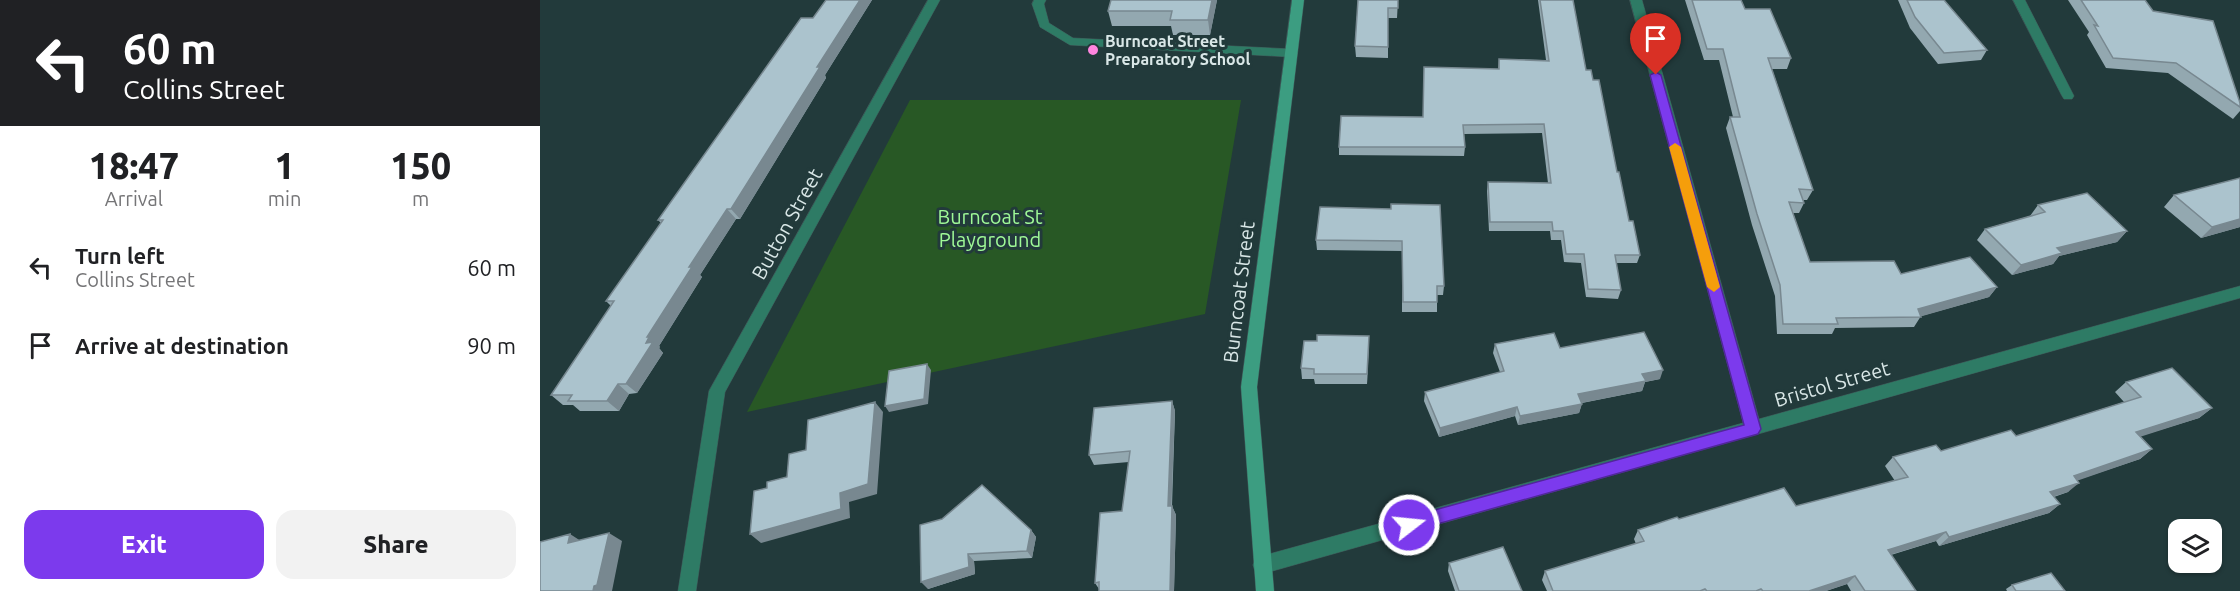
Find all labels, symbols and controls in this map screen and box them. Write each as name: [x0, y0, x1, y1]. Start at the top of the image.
pin: [1630, 13, 1681, 75]
icon: arrive: [1639, 22, 1672, 55]
icon: left: [24, 24, 102, 102]
text: 60 m: [123, 25, 217, 72]
place label: Burncoat Street Preparatory School: [1105, 32, 1250, 68]
marker: Burncoat Street Preparatory School: [1086, 43, 1100, 57]
text: Collins Street: [123, 74, 285, 104]
text: 18:47: [89, 145, 179, 186]
text: 1: [274, 145, 295, 186]
text: 150: [390, 145, 451, 186]
street label: Button Street: [747, 164, 827, 283]
text: Arrival: [105, 187, 163, 210]
text: min: [268, 187, 301, 210]
text: m: [412, 187, 429, 210]
park label: Burncoat St Playground: [937, 205, 1043, 251]
street label: Burncoat Street: [1218, 220, 1259, 364]
text: Turn left: [75, 243, 165, 268]
icon: left: [24, 251, 57, 284]
text: 60 m: [467, 255, 516, 280]
text: Collins Street: [75, 268, 195, 291]
icon: arrive: [24, 329, 57, 362]
text: Arrive at destination: [75, 333, 289, 358]
text: 90 m: [467, 333, 516, 358]
street label: Bristol Street: [1771, 356, 1892, 411]
position arrow: [1377, 493, 1441, 557]
button: Exit: [24, 510, 264, 579]
button: Share: [276, 510, 516, 579]
map controls: [2168, 519, 2222, 573]
button: layers: [2168, 519, 2222, 573]

